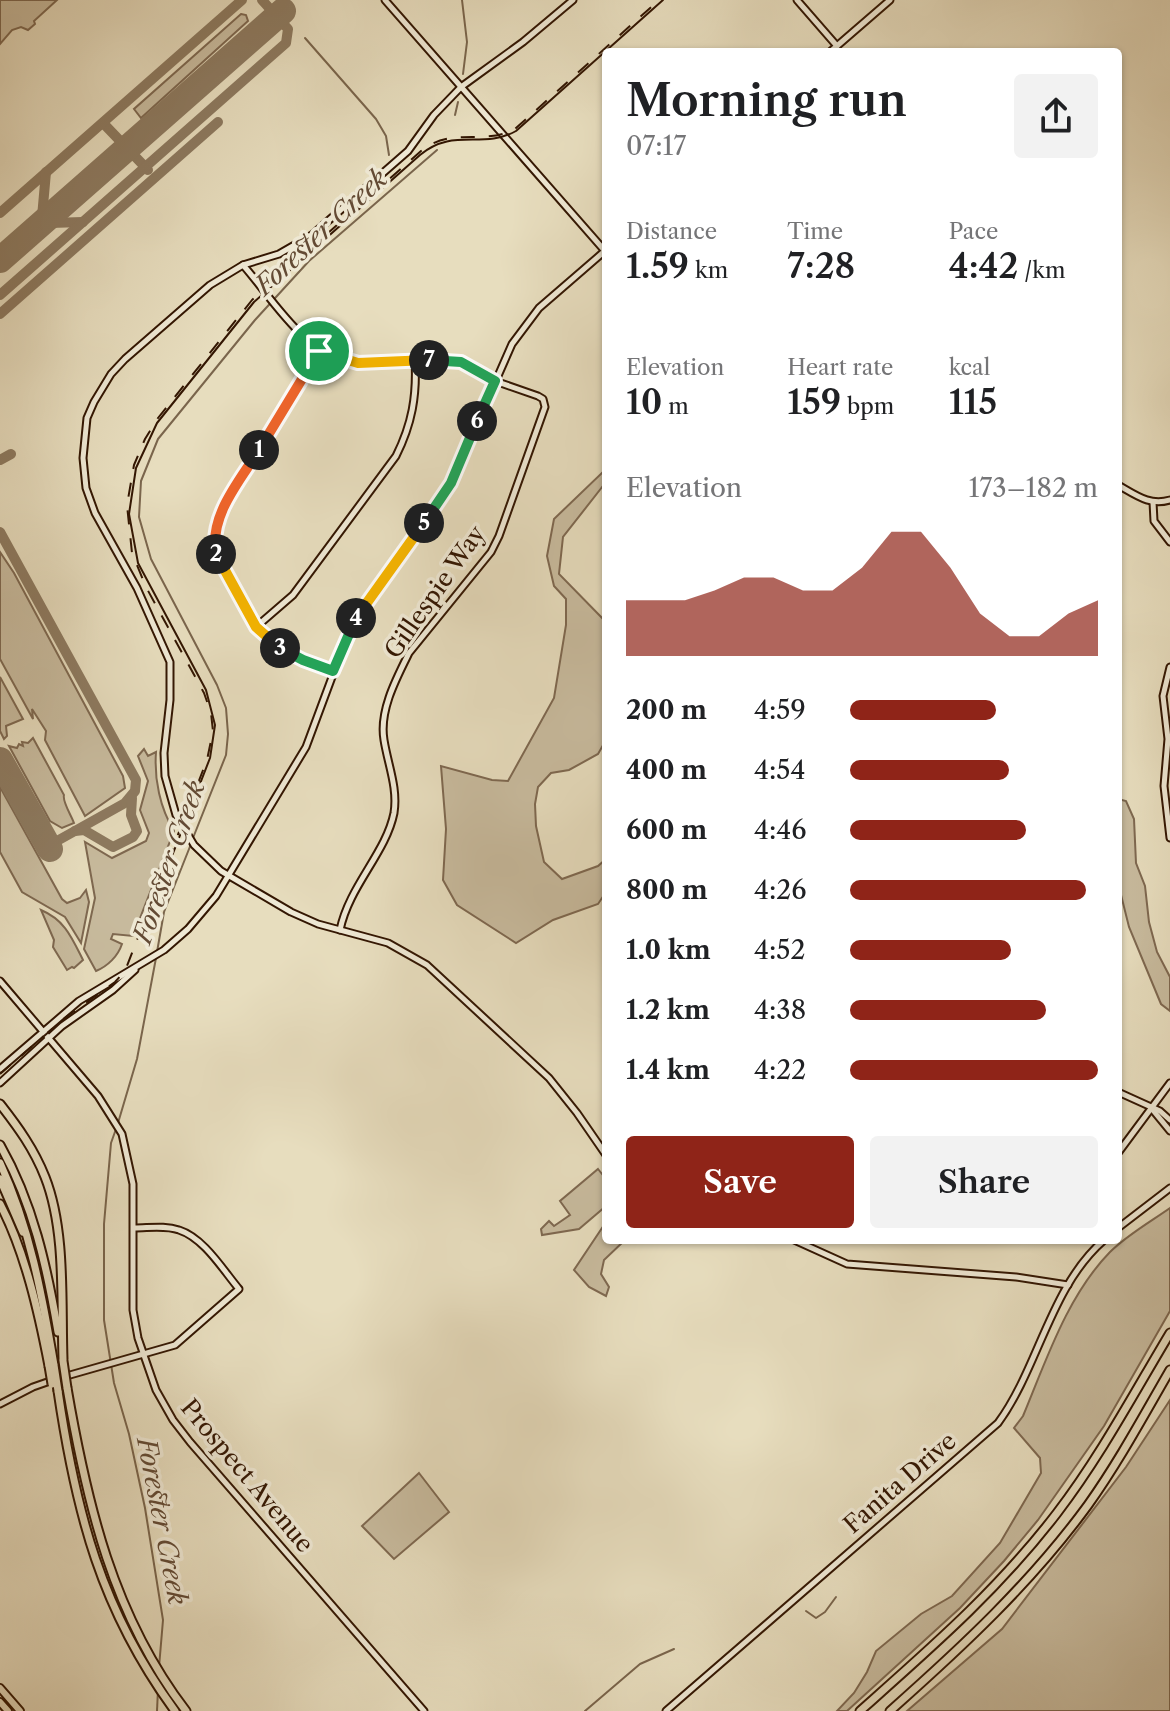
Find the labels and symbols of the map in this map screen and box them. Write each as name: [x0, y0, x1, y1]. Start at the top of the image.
water label: Forester Creek: [247, 162, 394, 303]
pin: [285, 317, 353, 385]
pin: 7: [409, 340, 449, 380]
pin: 6: [457, 401, 497, 441]
pin: 1: [239, 430, 279, 470]
pin: 5: [404, 503, 444, 543]
street label: Gillespie Way: [378, 519, 491, 664]
pin: 2: [196, 534, 236, 574]
pin: 4: [336, 598, 376, 638]
pin: 3: [260, 628, 300, 668]
water label: Forester Creek: [126, 776, 212, 949]
street label: Prospect Avenue: [175, 1393, 320, 1558]
street label: Fanita Drive: [838, 1426, 962, 1539]
water label: Forester Creek: [130, 1433, 194, 1608]

